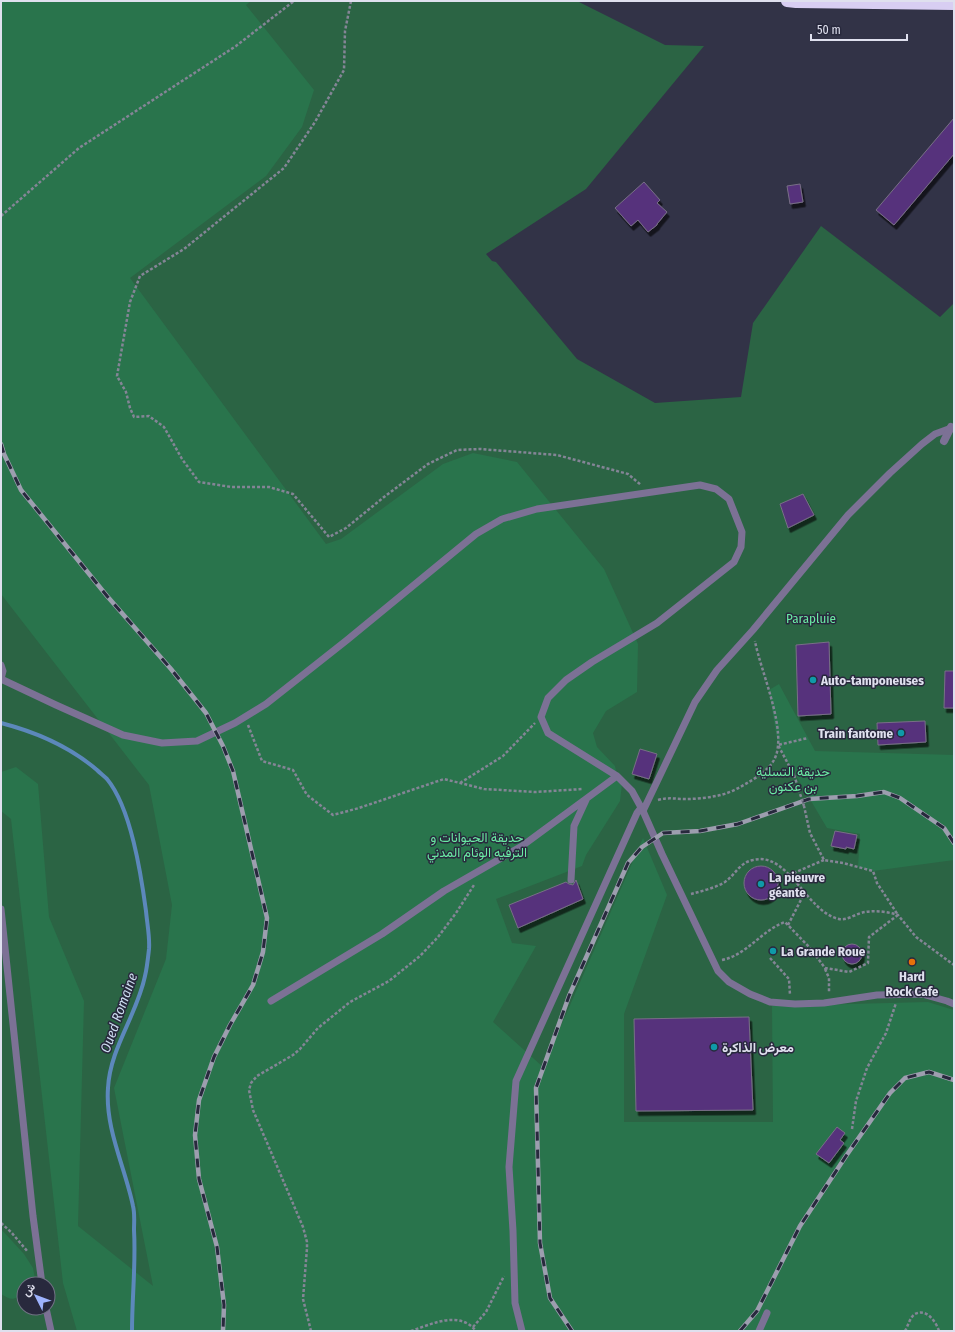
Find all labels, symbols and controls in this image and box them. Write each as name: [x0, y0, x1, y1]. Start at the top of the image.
scale bar: [811, 16, 907, 42]
text: 50 m: [817, 23, 841, 37]
park label: Parapluie: [786, 611, 836, 626]
place label: Auto-tamponeuses: [820, 673, 924, 688]
marker: Auto-tamponeuses: [808, 675, 818, 685]
place label: Train fantome: [818, 726, 893, 741]
marker: Train fantome: [896, 728, 906, 738]
park label: حديقة التسلية بن عكنون: [756, 764, 830, 795]
park label: حديقة الحيوانات و الترفيه الوئام المدني: [427, 830, 527, 863]
place label: La pieuvre géante: [769, 870, 825, 900]
marker: La pieuvre géante: [756, 879, 766, 889]
place label: La Grande Roue: [781, 944, 866, 959]
marker: La Grande Roue: [768, 946, 778, 956]
marker: Hard Rock Cafe: [907, 957, 917, 967]
place label: Hard Rock Cafe: [886, 969, 939, 999]
water label: Oued Romaine: [97, 971, 141, 1055]
place label: معرض الذاكرة: [722, 1040, 794, 1056]
marker: معرض الذاكرة: [709, 1042, 719, 1052]
north arrow: [16, 1276, 56, 1316]
text: ش: [20, 1280, 38, 1299]

